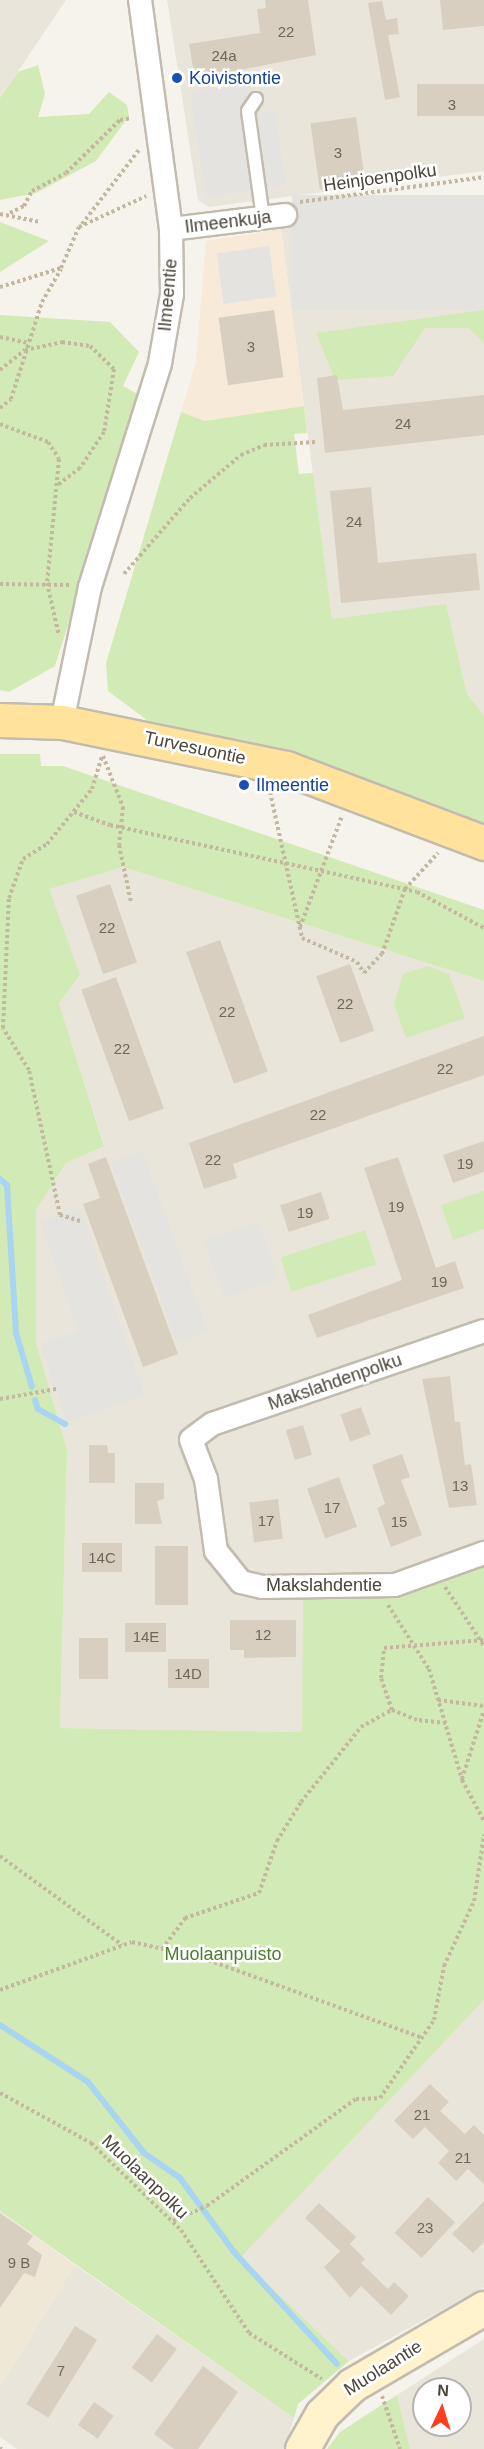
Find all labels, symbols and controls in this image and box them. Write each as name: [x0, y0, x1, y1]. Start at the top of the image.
house number: 22: [278, 23, 294, 41]
house number: 24a: [211, 47, 237, 65]
place label: Koivistontie: [189, 67, 281, 89]
marker: Koivistontie: [170, 71, 184, 85]
house number: 3: [448, 96, 456, 114]
house number: 3: [334, 144, 342, 162]
street label: Heinjoenpolku: [322, 159, 438, 197]
street label: Ilmeenkuja: [183, 206, 273, 238]
street label: Ilmeentie: [154, 258, 182, 332]
house number: 3: [247, 338, 255, 356]
house number: 24: [395, 415, 411, 433]
house number: 24: [346, 513, 362, 531]
street label: Turvesuontie: [142, 727, 248, 769]
place label: Ilmeentie: [256, 774, 329, 796]
marker: Ilmeentie: [237, 778, 251, 792]
house number: 22: [99, 919, 115, 937]
house number: 22: [337, 995, 353, 1013]
house number: 22: [219, 1003, 235, 1021]
house number: 22: [114, 1040, 130, 1058]
house number: 22: [437, 1060, 453, 1078]
house number: 22: [310, 1106, 326, 1124]
house number: 22: [205, 1151, 221, 1169]
house number: 19: [457, 1155, 473, 1173]
house number: 19: [388, 1198, 404, 1216]
house number: 19: [297, 1204, 313, 1222]
house number: 19: [431, 1273, 447, 1291]
street label: Makslahdenpolku: [265, 1349, 405, 1415]
house number: 13: [452, 1477, 468, 1495]
house number: 17: [324, 1499, 340, 1517]
house number: 17: [258, 1512, 274, 1530]
house number: 15: [391, 1513, 407, 1531]
house number: 14C: [88, 1549, 116, 1567]
street label: Makslahdentie: [266, 1574, 382, 1596]
house number: 12: [255, 1626, 271, 1644]
house number: 14E: [133, 1628, 159, 1646]
house number: 14D: [174, 1665, 202, 1683]
park label: Muolaanpuisto: [164, 1943, 282, 1965]
house number: 21: [414, 2106, 430, 2124]
street label: Muolaanpolku: [97, 2130, 193, 2224]
house number: 21: [455, 2149, 471, 2167]
house number: 23: [417, 2219, 433, 2237]
house number: 9 B: [8, 2254, 30, 2272]
street label: Muolaantie: [340, 2336, 426, 2400]
house number: 7: [57, 2362, 65, 2380]
north arrow: [412, 2377, 472, 2437]
text: N: [437, 2382, 450, 2399]

